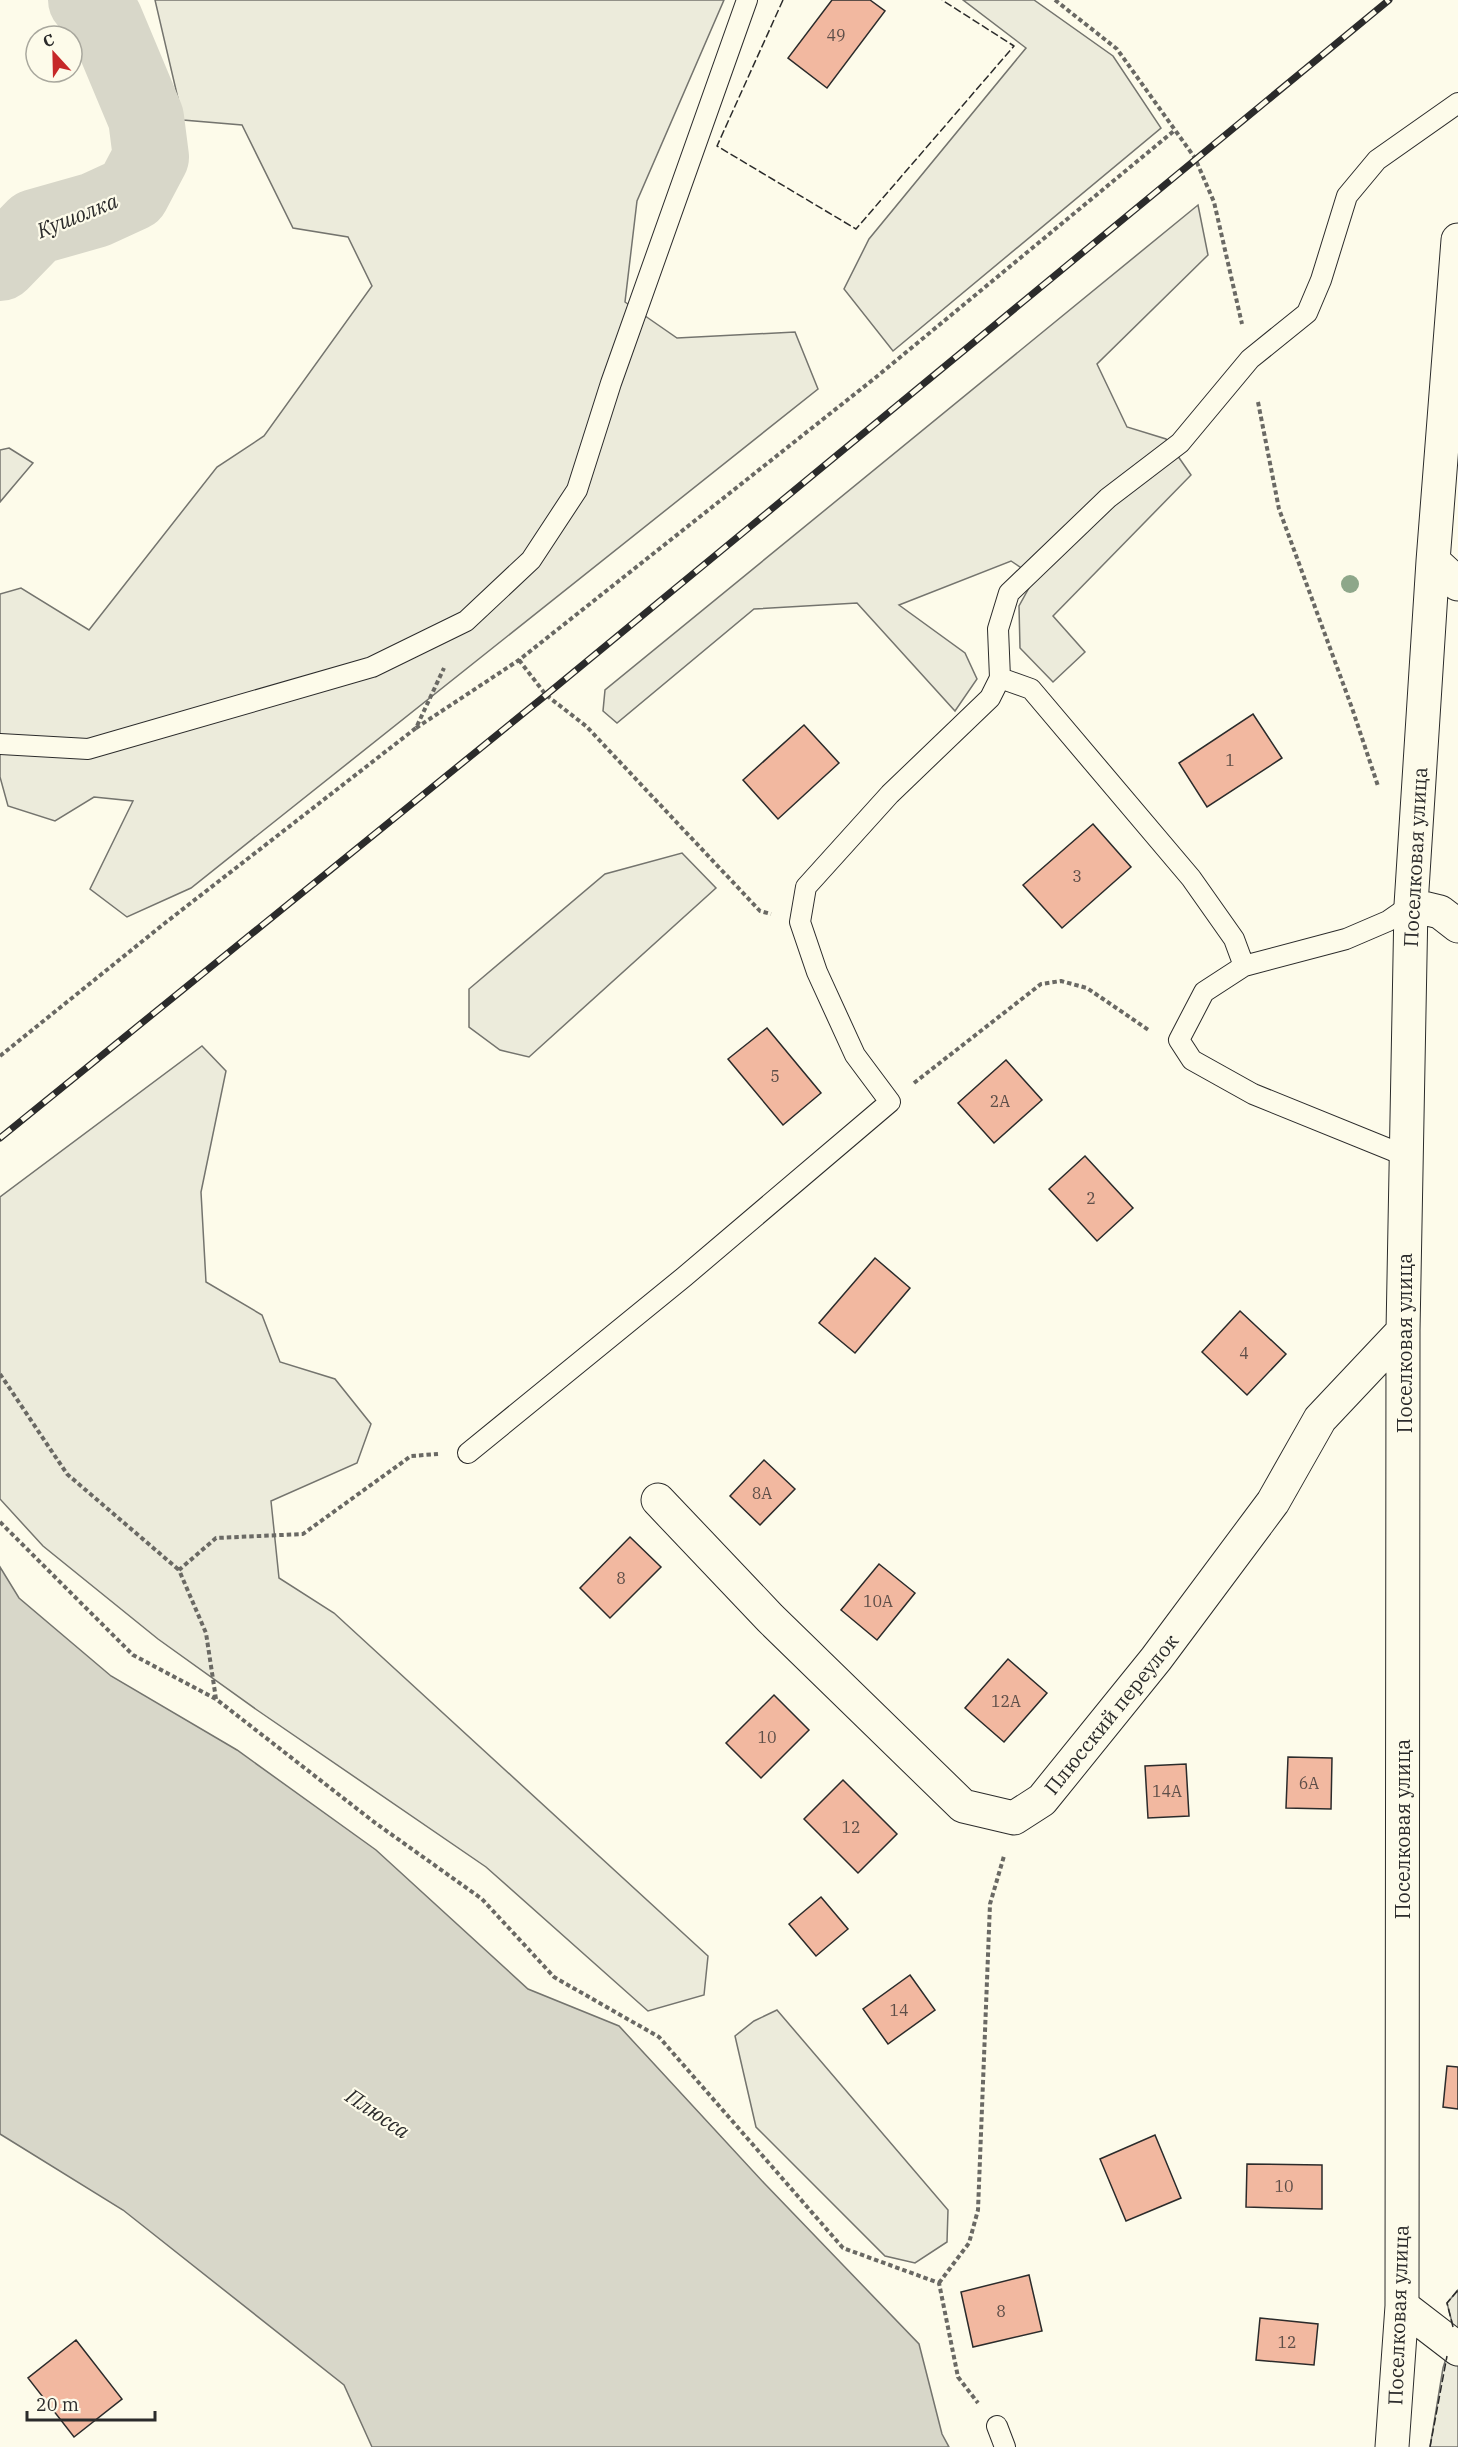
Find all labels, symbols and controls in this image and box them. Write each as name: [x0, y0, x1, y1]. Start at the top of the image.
north arrow: [24, 24, 84, 84]
house number: 49: [826, 25, 846, 45]
text: С: [40, 29, 57, 51]
water label: Кушолка: [31, 186, 122, 244]
house number: 1: [1225, 750, 1235, 770]
street label: Поселковая улица: [1397, 766, 1433, 948]
house number: 3: [1072, 866, 1082, 886]
house number: 5: [770, 1066, 780, 1086]
house number: 2А: [990, 1091, 1010, 1111]
house number: 2: [1086, 1188, 1096, 1208]
street label: Поселковая улица: [1391, 1253, 1418, 1433]
house number: 4: [1239, 1343, 1249, 1363]
house number: 8А: [752, 1483, 772, 1503]
house number: 8: [616, 1568, 626, 1588]
house number: 10А: [863, 1591, 893, 1611]
street label: Плюсский переулок: [1038, 1628, 1184, 1800]
house number: 12А: [991, 1691, 1021, 1711]
house number: 10: [757, 1727, 777, 1747]
street label: Поселковая улица: [1389, 1739, 1416, 1919]
house number: 6А: [1299, 1773, 1319, 1793]
house number: 14А: [1152, 1781, 1182, 1801]
house number: 12: [841, 1817, 861, 1837]
house number: 14: [889, 2000, 909, 2020]
water label: Плюсса: [340, 2081, 416, 2145]
house number: 10: [1274, 2176, 1294, 2196]
street label: Поселковая улица: [1381, 2224, 1415, 2406]
house number: 8: [996, 2301, 1006, 2321]
house number: 12: [1277, 2332, 1297, 2352]
scale bar: [27, 2384, 154, 2422]
text: 20 m: [36, 2393, 79, 2416]

